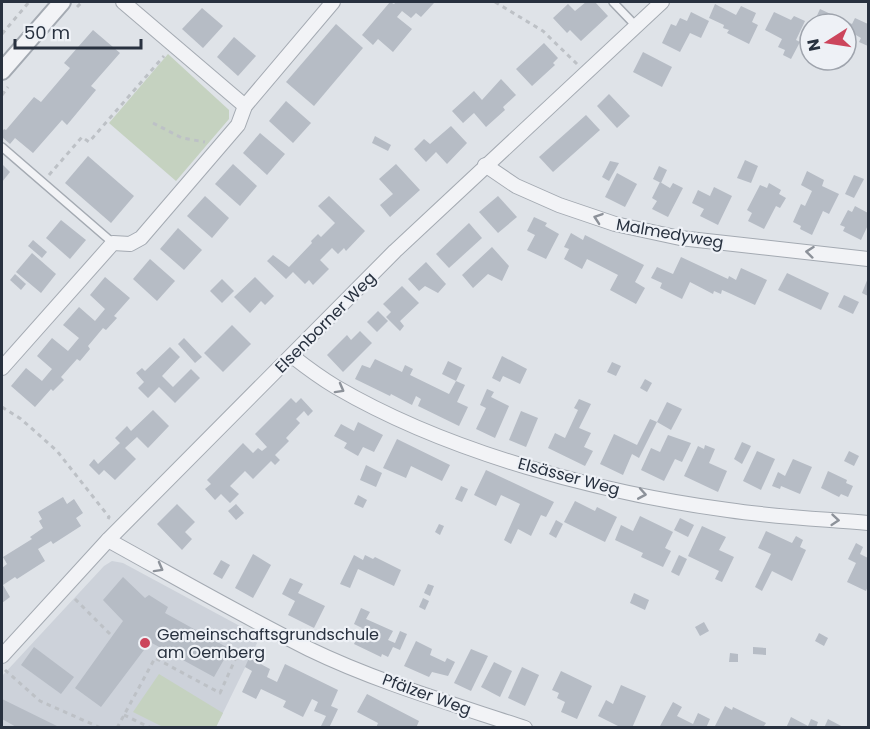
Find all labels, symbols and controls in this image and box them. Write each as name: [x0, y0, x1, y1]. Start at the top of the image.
scale bar: [15, 12, 141, 50]
north arrow: [798, 12, 858, 72]
text: 50 m: [24, 20, 70, 45]
text: N: [801, 37, 826, 53]
one-way arrow: [593, 213, 603, 225]
street label: Malmedyweg: [614, 213, 725, 254]
one-way arrow: [806, 246, 815, 259]
street label: Elsenborner Weg: [270, 267, 381, 378]
one-way arrow: [334, 382, 344, 393]
street label: Elsässer Weg: [515, 452, 622, 501]
one-way arrow: [637, 488, 646, 500]
one-way arrow: [830, 513, 839, 526]
one-way arrow: [153, 561, 163, 572]
place label: Gemeinschaftsgrundschule am Oemberg: [157, 623, 379, 664]
marker: Gemeinschaftsgrundschule am Oemberg: [138, 636, 152, 650]
street label: Pfälzer Weg: [379, 668, 474, 721]

